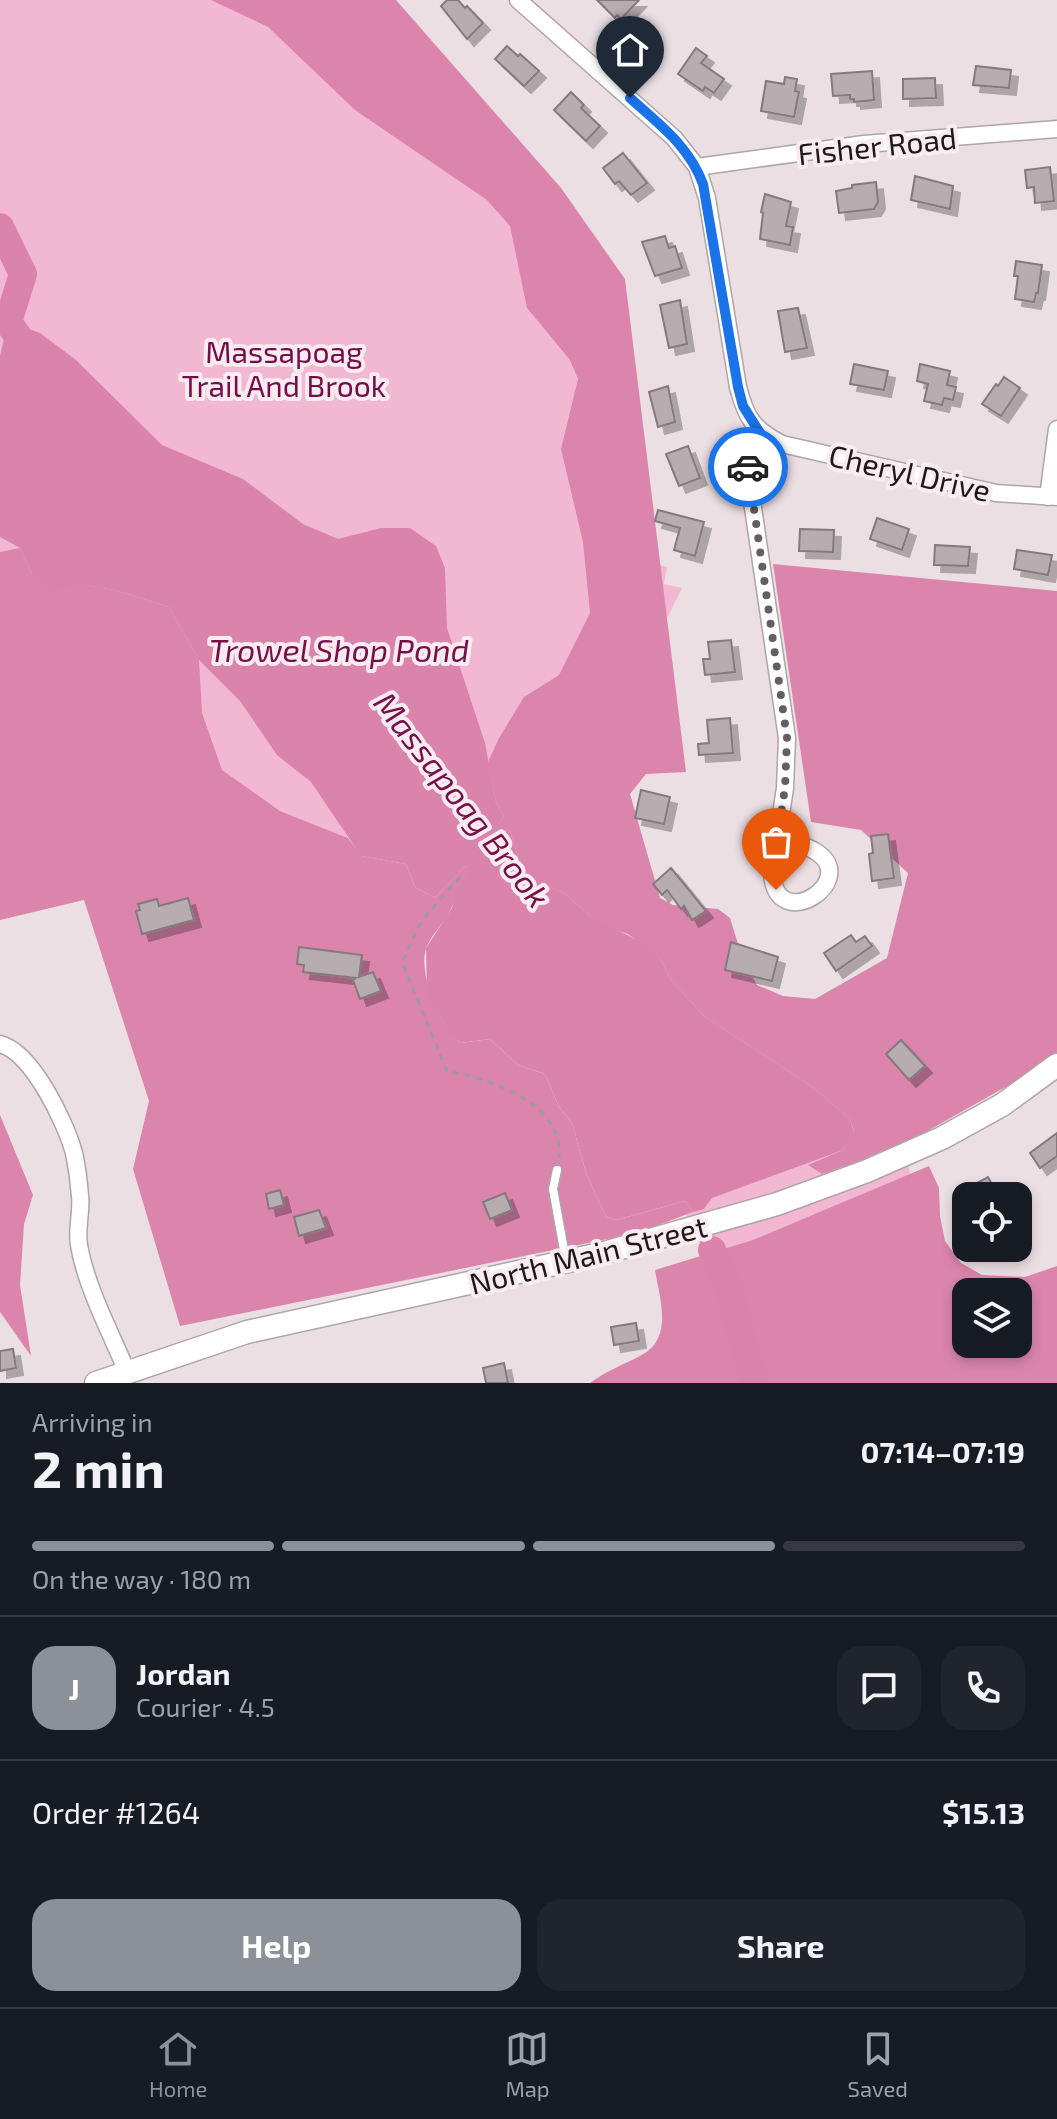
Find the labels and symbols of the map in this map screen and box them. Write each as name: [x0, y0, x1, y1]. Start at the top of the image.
pin: [596, 16, 664, 98]
street label: Fisher Road: [796, 119, 958, 171]
park label: Massapoag Trail And Brook: [182, 333, 386, 403]
courier: [708, 427, 788, 507]
street label: Cheryl Drive: [826, 436, 994, 508]
water label: Trowel Shop Pond: [209, 630, 469, 669]
water label: Massapoag Brook: [366, 684, 559, 915]
pin: [742, 808, 810, 890]
street label: North Main Street: [466, 1207, 710, 1301]

